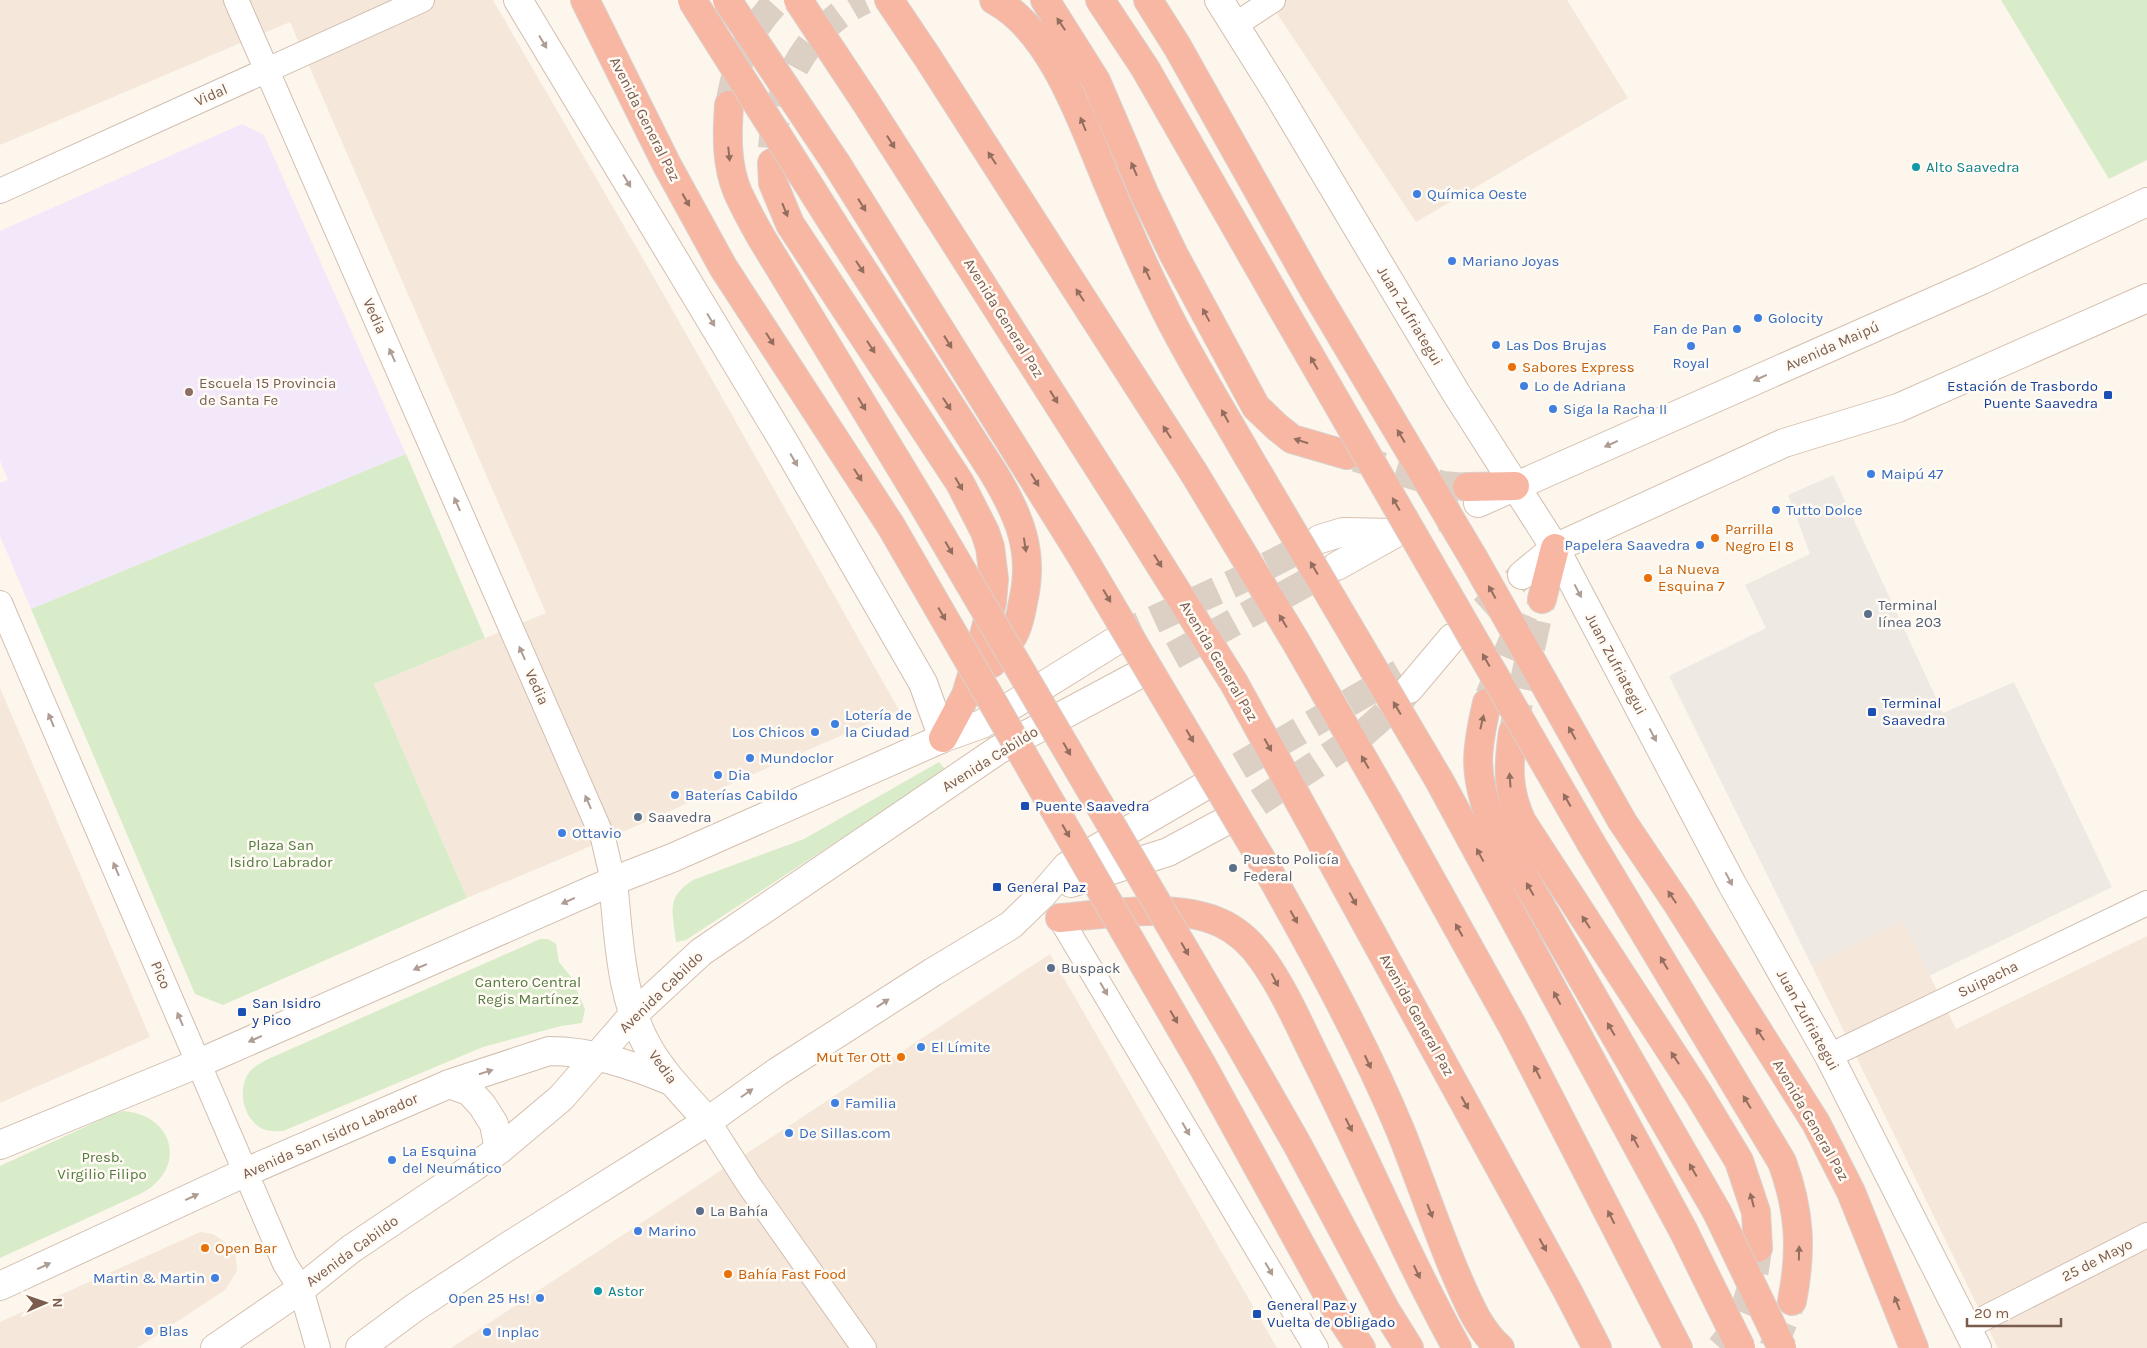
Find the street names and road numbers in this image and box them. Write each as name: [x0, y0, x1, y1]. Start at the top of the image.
street label: Avenida General Paz: [606, 54, 684, 184]
street label: Vidal: [192, 80, 230, 110]
street label: Avenida General Paz: [960, 255, 1048, 381]
street label: Juan Zufriategui: [1373, 263, 1447, 369]
street label: Vedia: [359, 295, 391, 337]
street label: Avenida Maipú: [1782, 317, 1882, 375]
street label: Avenida General Paz: [1176, 598, 1262, 724]
street label: Juan Zufriategui: [1582, 610, 1650, 718]
street label: Vedia: [521, 666, 553, 708]
street label: Avenida Cabildo: [939, 722, 1041, 796]
street label: Avenida Cabildo: [615, 947, 707, 1037]
street label: Avenida General Paz: [1376, 951, 1458, 1079]
street label: Suipacha: [1955, 957, 2021, 1001]
street label: Pico: [147, 958, 175, 992]
street label: Juan Zufriategui: [1773, 966, 1843, 1074]
street label: Vedia: [645, 1047, 681, 1087]
street label: Avenida General Paz: [1769, 1056, 1853, 1184]
street label: Avenida San Isidro Labrador: [239, 1089, 421, 1183]
street label: Avenida Cabildo: [302, 1211, 402, 1291]
street label: 25 de Mayo: [2059, 1234, 2135, 1286]

